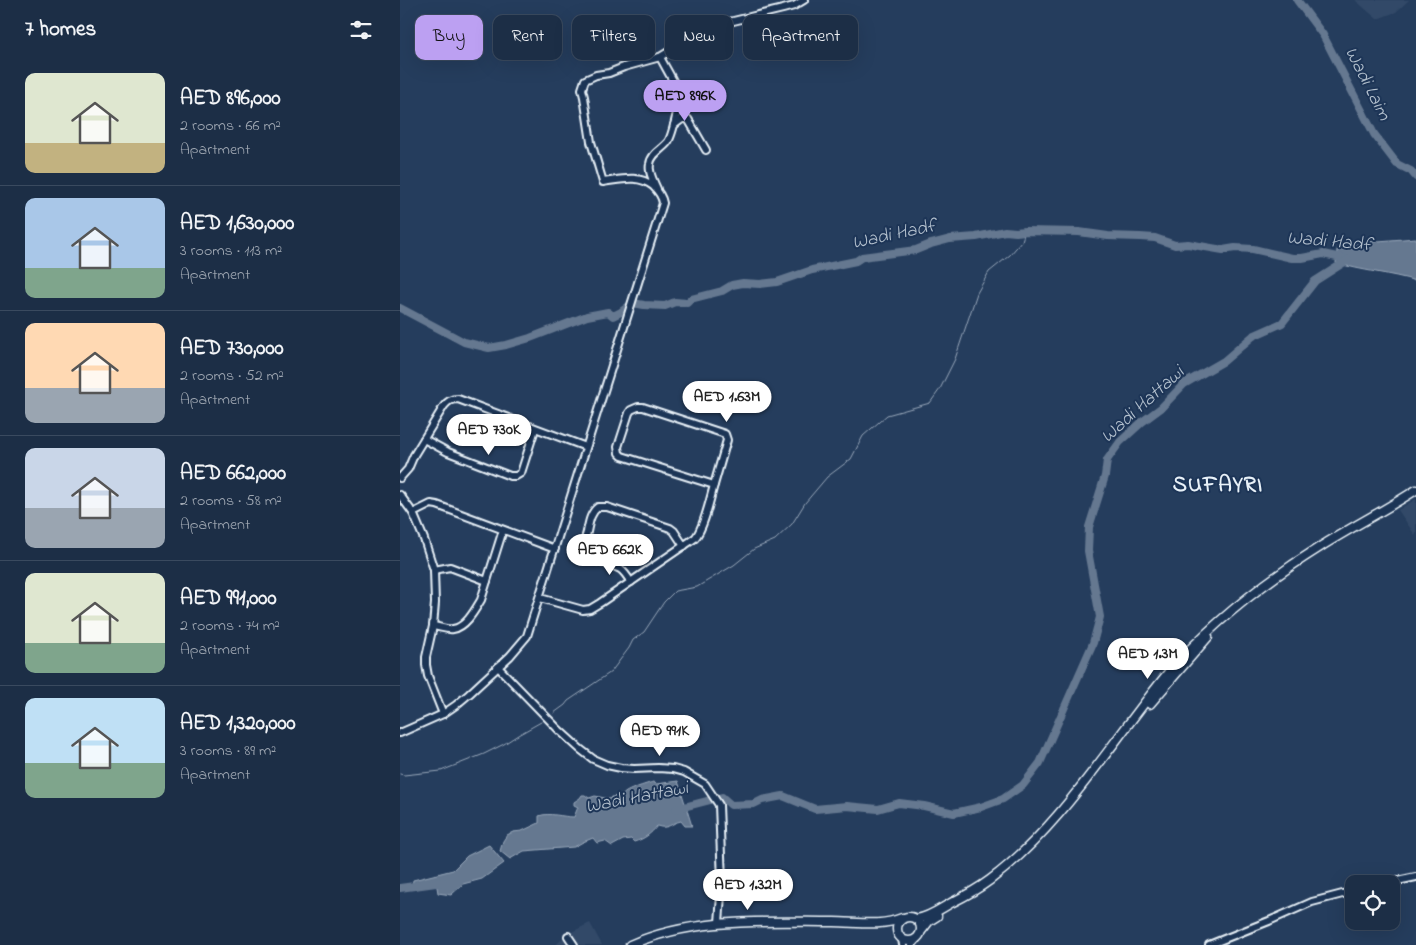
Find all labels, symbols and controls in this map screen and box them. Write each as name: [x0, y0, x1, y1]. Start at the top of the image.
text: 7 homes: [25, 15, 96, 45]
chip: Buy: [415, 15, 483, 60]
chip: Rent: [493, 15, 562, 60]
chip: Filters: [572, 15, 655, 60]
chip: New: [665, 15, 733, 60]
chip: Apartment: [743, 15, 858, 60]
icon: filters: [347, 16, 375, 44]
water label: Wadi Laim: [1337, 43, 1397, 126]
pin: AED 896K: [633, 80, 737, 122]
text: AED 896,000: [180, 84, 281, 114]
text: AED 896K: [655, 84, 715, 108]
icon: home: [65, 93, 125, 153]
text: 2 rooms · 66 m²: [180, 114, 281, 138]
text: Apartment: [180, 138, 250, 162]
text: AED 1,630,000: [180, 209, 294, 239]
water label: Wadi Hadf: [850, 212, 941, 257]
icon: home: [65, 218, 125, 278]
water label: Wadi Hadf: [1286, 225, 1375, 259]
text: 3 rooms · 113 m²: [180, 239, 282, 263]
text: Apartment: [180, 263, 250, 287]
text: AED 730,000: [180, 334, 284, 364]
icon: home: [65, 343, 125, 403]
water label: Wadi Hattawi: [1095, 359, 1192, 450]
text: 2 rooms · 52 m²: [180, 364, 284, 388]
pin: AED 1.63M: [670, 380, 784, 423]
text: AED 1.63M: [693, 385, 761, 409]
text: Apartment: [180, 388, 250, 412]
pin: AED 730K: [437, 414, 541, 456]
text: AED 730K: [457, 418, 521, 442]
text: AED 662,000: [180, 459, 286, 489]
icon: home: [65, 468, 125, 528]
district label: SUFAYRI: [1173, 470, 1263, 502]
text: 2 rooms · 58 m²: [180, 489, 282, 513]
text: Apartment: [180, 513, 250, 537]
pin: AED 662K: [558, 534, 662, 576]
text: AED 662K: [577, 538, 643, 562]
text: AED 991,000: [180, 584, 276, 614]
icon: home: [65, 593, 125, 653]
text: 2 rooms · 74 m²: [180, 614, 280, 638]
text: Apartment: [180, 638, 250, 662]
pin: AED 1.3M: [1096, 638, 1200, 680]
text: AED 1.3M: [1118, 642, 1178, 666]
text: AED 1,320,000: [180, 709, 296, 739]
pin: AED 991K: [608, 714, 712, 757]
icon: home: [65, 718, 125, 778]
text: AED 991K: [631, 719, 689, 743]
text: 3 rooms · 89 m²: [180, 739, 276, 763]
text: Apartment: [180, 763, 250, 787]
water label: Wadi Hattawi: [583, 775, 692, 821]
pin: AED 1.32M: [691, 868, 805, 911]
text: AED 1.32M: [714, 873, 782, 897]
map controls: [1345, 875, 1400, 930]
button: locate: [1345, 875, 1400, 930]

